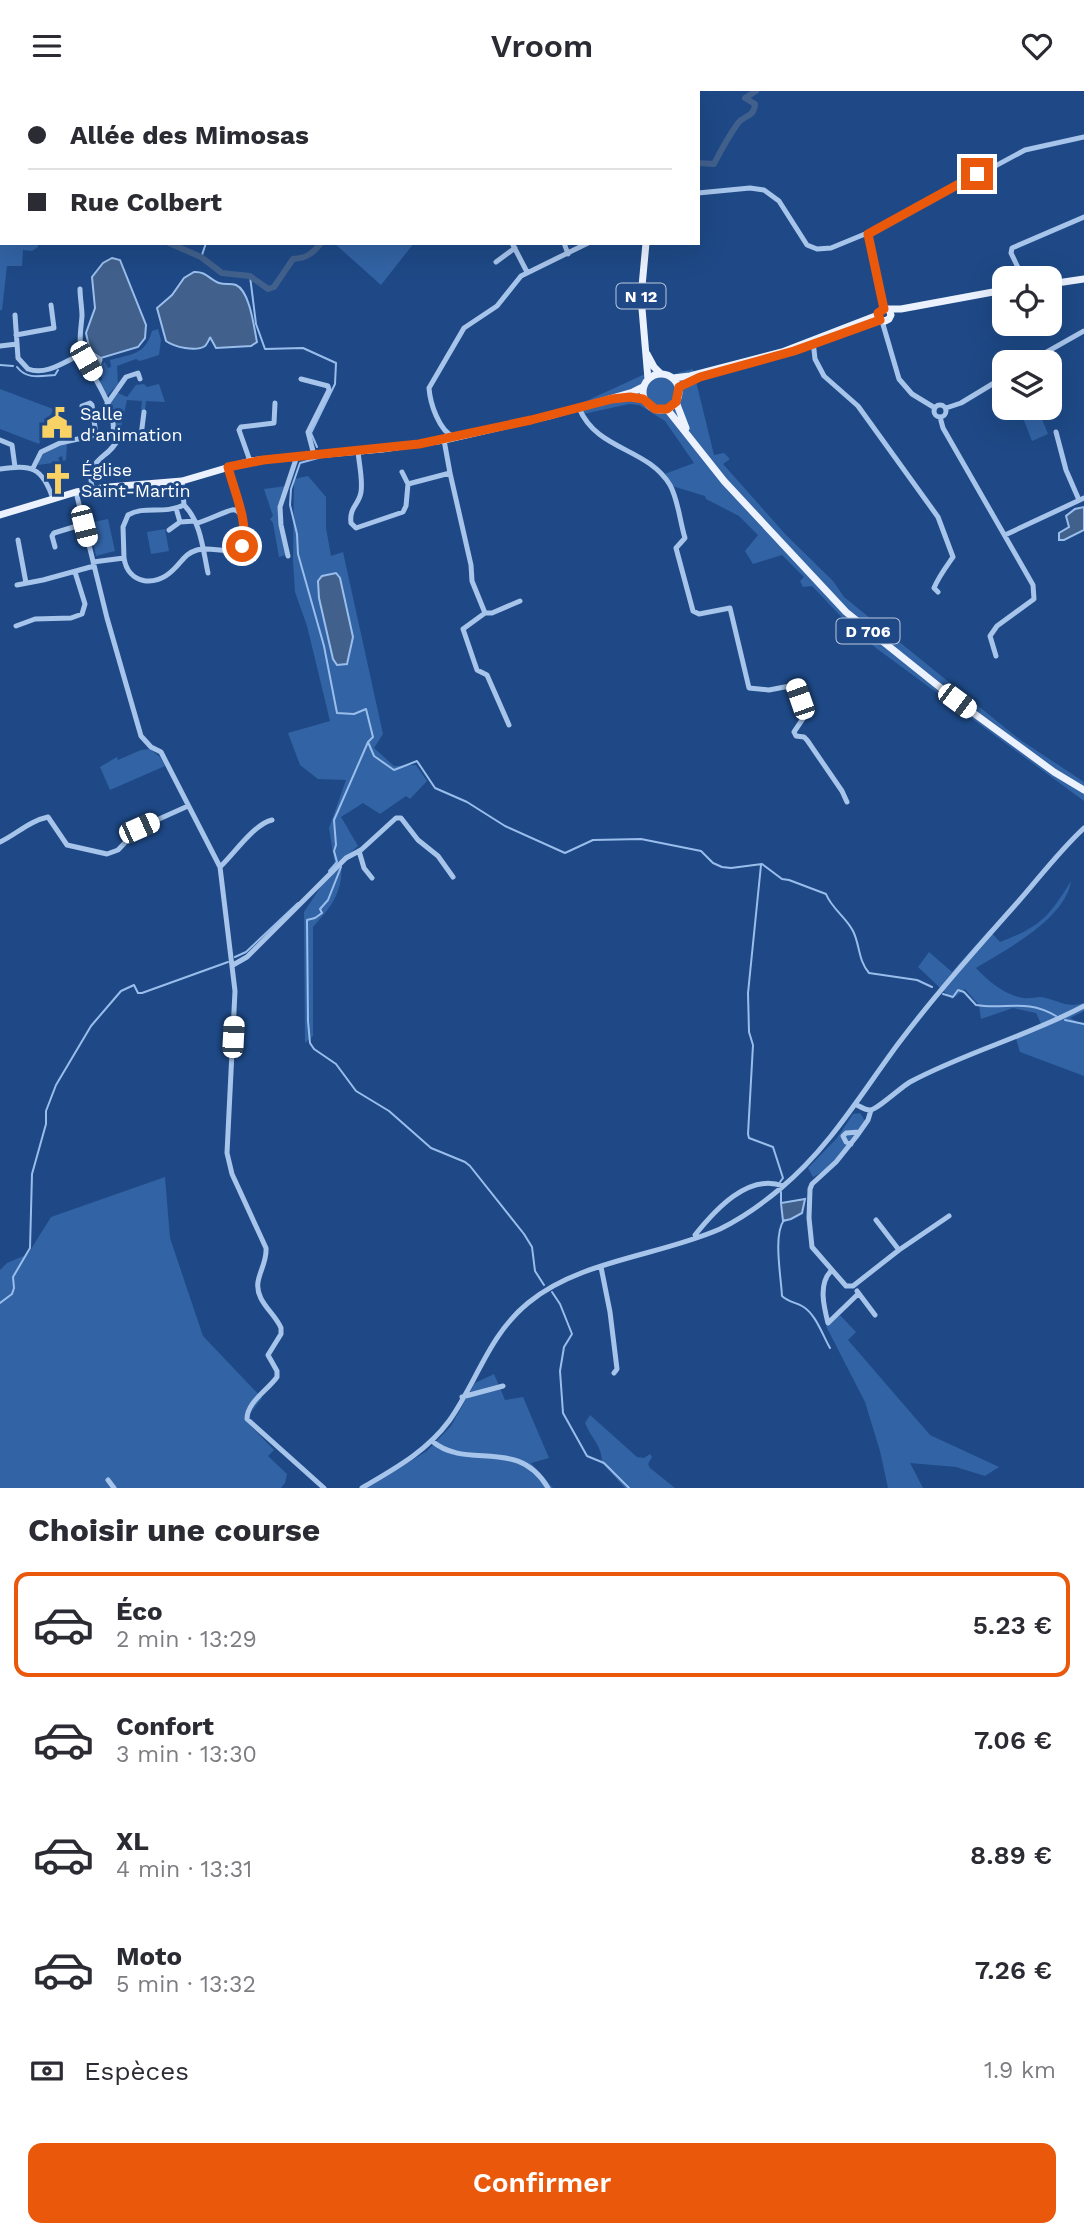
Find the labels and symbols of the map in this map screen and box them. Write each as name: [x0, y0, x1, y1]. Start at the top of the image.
route end: [961, 158, 993, 190]
road number: N 12: [616, 283, 666, 309]
car: [67, 338, 106, 384]
place label: Salle d'animation: [80, 403, 183, 445]
public building icon: Salle d'animation: [40, 406, 74, 440]
place label: Église Saint-Martin: [81, 459, 191, 501]
church icon: Église Saint-Martin: [41, 462, 75, 496]
car: [69, 503, 100, 549]
route start: [226, 530, 258, 562]
road number: D 706: [836, 618, 900, 643]
car: [784, 676, 817, 722]
car: [934, 680, 981, 722]
car: [116, 810, 163, 846]
car: [222, 1015, 245, 1059]

